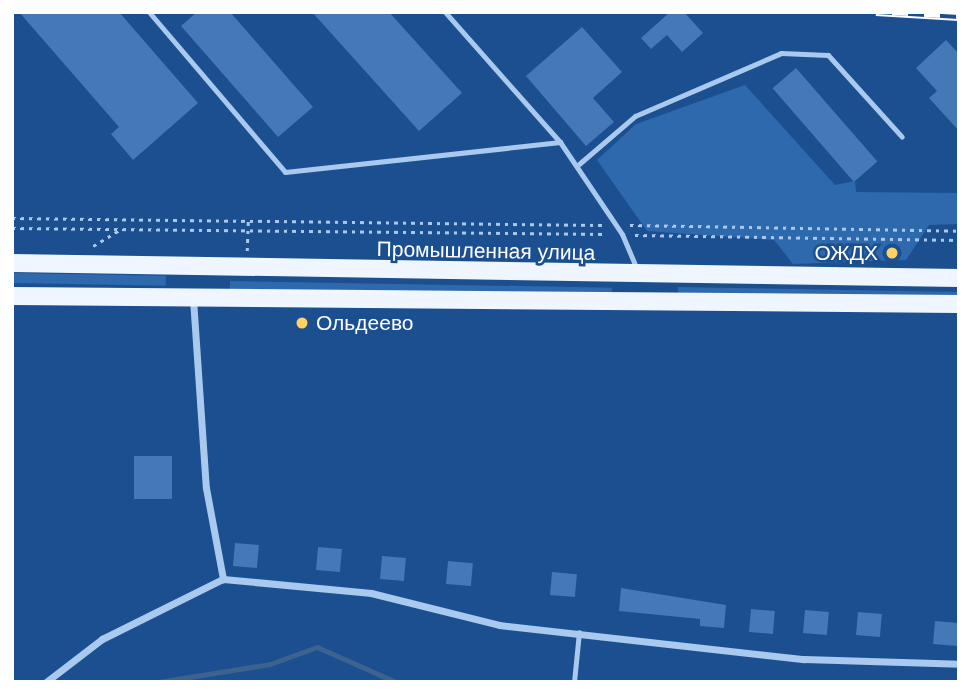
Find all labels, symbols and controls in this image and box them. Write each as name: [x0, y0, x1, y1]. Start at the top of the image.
street label: Промышленная улица: [377, 236, 595, 266]
place label: ОЖДХ: [815, 240, 878, 266]
marker: ОЖДХ: [884, 245, 900, 261]
place label: Ольдеево: [316, 310, 414, 336]
marker: Ольдеево: [294, 315, 310, 331]

